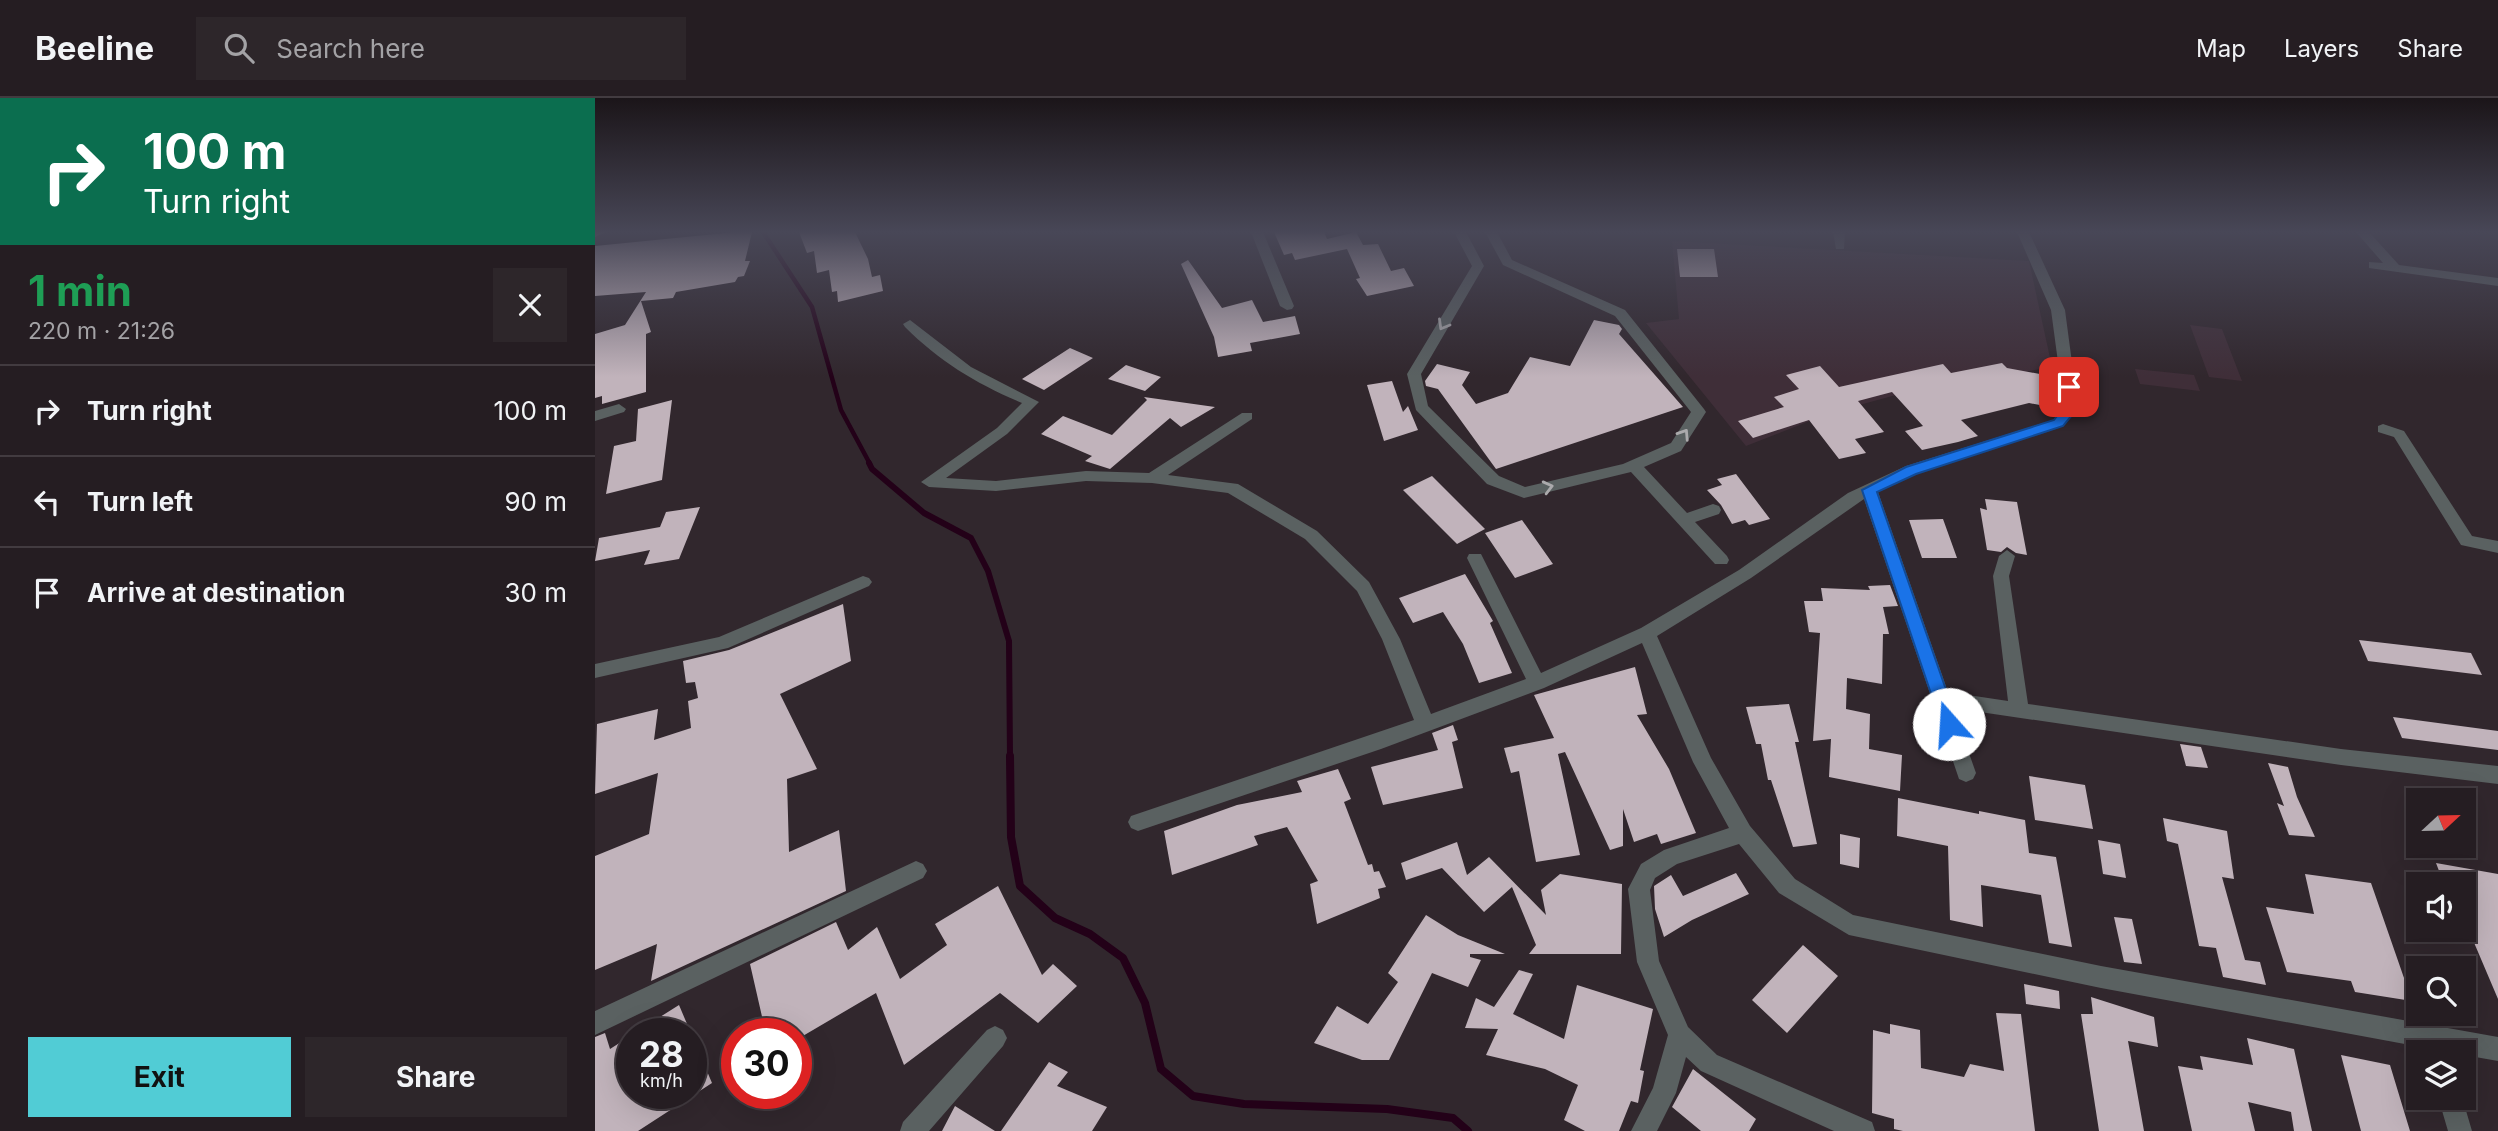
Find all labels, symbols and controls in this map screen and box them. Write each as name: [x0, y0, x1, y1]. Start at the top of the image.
search box: [196, 17, 686, 80]
text: Beeline: [35, 28, 154, 68]
icon: search: [220, 29, 258, 67]
text: Search here: [276, 33, 425, 64]
text: Map: [2196, 34, 2246, 63]
text: Layers: [2284, 34, 2359, 63]
text: Share: [2397, 34, 2463, 63]
text: 100 m: [143, 122, 287, 181]
icon: right: [28, 126, 119, 217]
text: Turn right: [143, 182, 290, 221]
text: 1 min: [28, 265, 132, 316]
button: close: [493, 268, 567, 342]
text: 220 m · 21:26: [28, 317, 175, 345]
one-way arrow: [1438, 317, 1451, 330]
pin: [2039, 357, 2099, 417]
icon: arrive: [2050, 368, 2088, 406]
icon: right: [28, 392, 66, 430]
text: Turn right: [87, 395, 212, 426]
text: 100 m: [494, 395, 567, 426]
one-way arrow: [1676, 429, 1689, 442]
one-way arrow: [1542, 481, 1554, 495]
icon: left: [28, 483, 66, 521]
text: Turn left: [87, 486, 193, 517]
text: 90 m: [504, 486, 567, 517]
icon: arrive: [28, 574, 66, 612]
text: Arrive at destination: [87, 577, 346, 608]
text: 30 m: [504, 577, 567, 608]
position arrow: [1912, 687, 1986, 761]
north arrow: [2406, 788, 2476, 858]
map controls: [2406, 788, 2476, 1110]
button: sound: [2406, 872, 2476, 942]
button: search: [2406, 956, 2476, 1026]
speed limit sign: 30: [721, 1018, 812, 1109]
text: 28: [639, 1033, 684, 1075]
button: Exit: [28, 1037, 291, 1117]
button: Share: [305, 1037, 567, 1117]
button: layers: [2406, 1040, 2476, 1110]
text: km/h: [640, 1070, 683, 1091]

